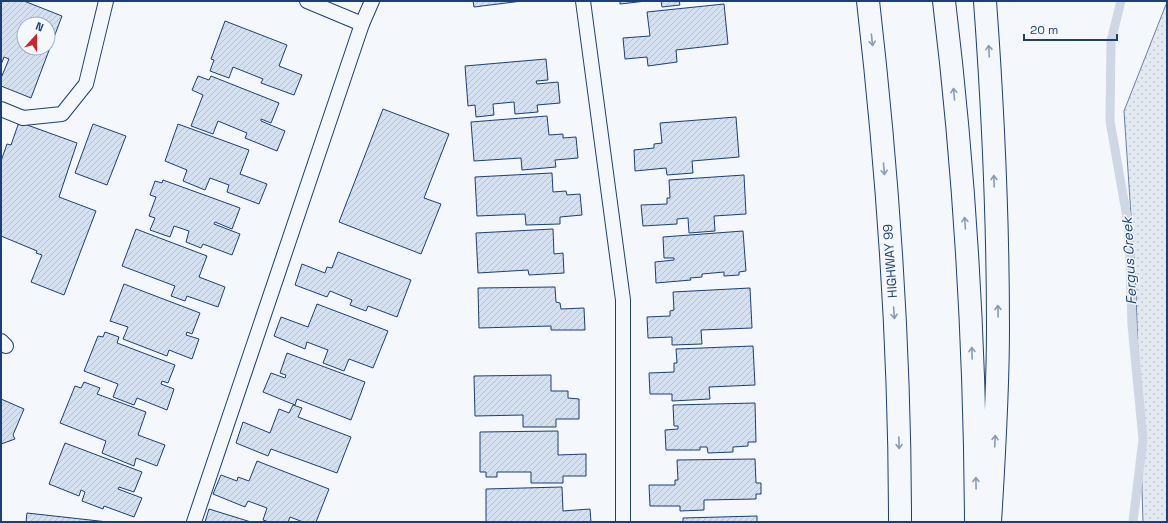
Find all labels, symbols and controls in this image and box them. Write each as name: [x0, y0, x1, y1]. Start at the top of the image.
north arrow: [16, 16, 56, 56]
scale bar: [1024, 16, 1117, 42]
text: N: [34, 19, 46, 35]
text: 20 m: [1030, 22, 1058, 38]
one-way arrow: [868, 33, 876, 46]
one-way arrow: [985, 45, 992, 58]
one-way arrow: [950, 88, 958, 101]
one-way arrow: [880, 162, 887, 175]
one-way arrow: [991, 175, 998, 188]
water label: Fergus Creek: [1118, 215, 1140, 305]
one-way arrow: [961, 217, 968, 230]
street label: HIGHWAY 99: [879, 223, 901, 299]
one-way arrow: [994, 305, 1002, 318]
one-way arrow: [890, 306, 897, 319]
one-way arrow: [968, 347, 976, 360]
one-way arrow: [991, 435, 998, 448]
one-way arrow: [895, 436, 902, 449]
one-way arrow: [972, 477, 979, 490]

